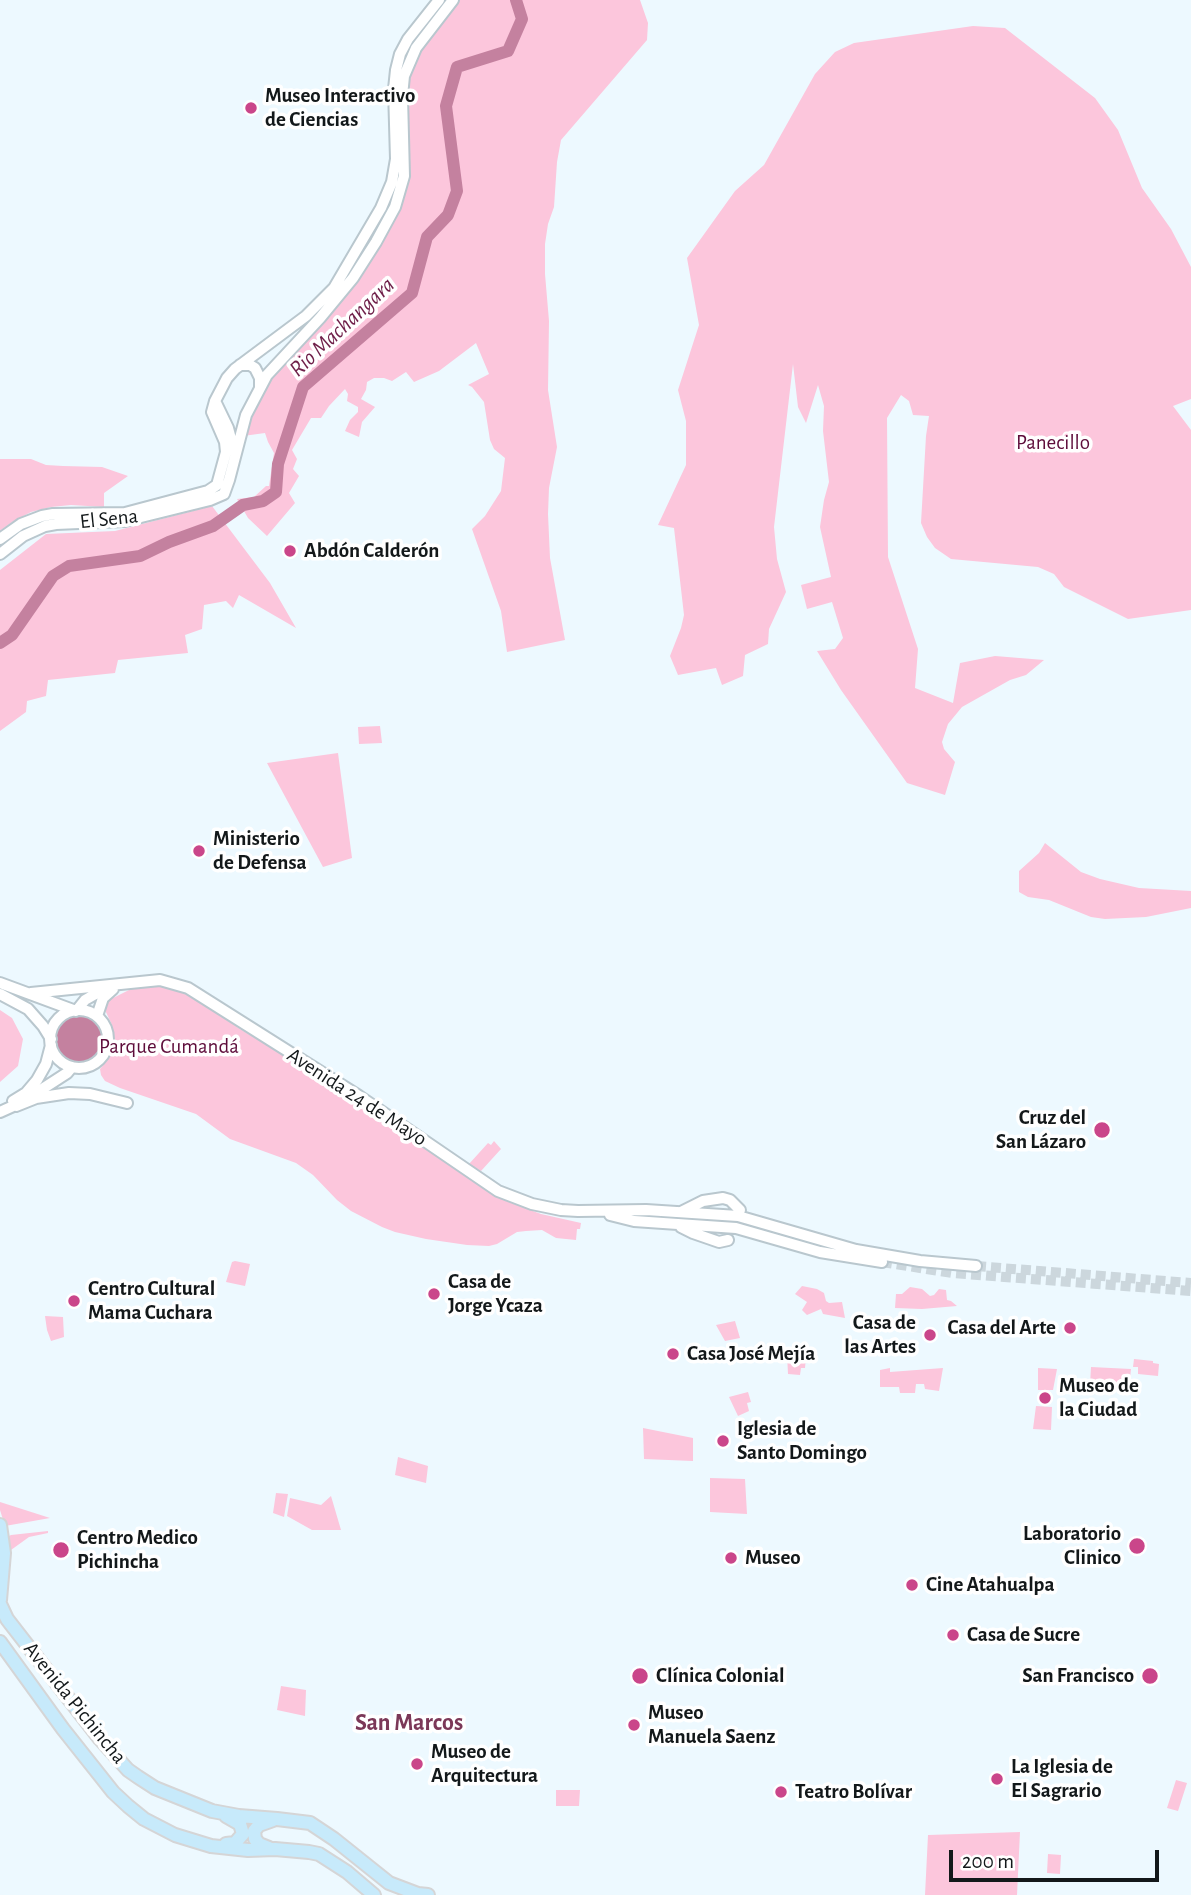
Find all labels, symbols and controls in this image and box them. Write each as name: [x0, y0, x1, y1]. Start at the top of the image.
place label: Museo Interactivo de Ciencias: [265, 83, 415, 133]
marker: Museo Interactivo de Ciencias: [243, 100, 259, 116]
water label: Rio Machangara: [284, 271, 400, 383]
park label: Panecillo: [1016, 430, 1090, 456]
street label: El Sena: [79, 503, 139, 535]
place label: Abdón Calderón: [304, 538, 439, 564]
marker: Abdón Calderón: [282, 543, 298, 559]
place label: Ministerio de Defensa: [213, 826, 307, 876]
marker: Ministerio de Defensa: [191, 843, 207, 859]
park label: Parque Cumandá: [99, 1034, 239, 1060]
street label: Avenida 24 de Mayo: [282, 1042, 432, 1152]
place label: Cruz del San Lázaro: [996, 1105, 1086, 1155]
marker: Cruz del San Lázaro: [1092, 1120, 1112, 1140]
place label: Casa de Jorge Ycaza: [448, 1269, 543, 1319]
place label: Centro Cultural Mama Cuchara: [88, 1276, 215, 1326]
marker: Casa de Jorge Ycaza: [426, 1286, 442, 1302]
marker: Centro Cultural Mama Cuchara: [66, 1293, 82, 1309]
place label: Casa de las Artes: [844, 1310, 916, 1360]
place label: Casa del Arte: [947, 1315, 1056, 1341]
marker: Casa del Arte: [1062, 1320, 1078, 1336]
marker: Casa de las Artes: [922, 1327, 938, 1343]
place label: Casa José Mejía: [687, 1341, 815, 1367]
marker: Casa José Mejía: [665, 1346, 681, 1362]
place label: Museo de la Ciudad: [1059, 1373, 1139, 1423]
marker: Museo de la Ciudad: [1037, 1390, 1053, 1406]
place label: Iglesia de Santo Domingo: [737, 1416, 867, 1466]
marker: Iglesia de Santo Domingo: [715, 1433, 731, 1449]
place label: Laboratorio Clinico: [1023, 1521, 1121, 1571]
place label: Centro Medico Pichincha: [77, 1525, 198, 1575]
marker: Laboratorio Clinico: [1127, 1536, 1147, 1556]
marker: Centro Medico Pichincha: [51, 1540, 71, 1560]
place label: Museo: [745, 1545, 801, 1571]
marker: Museo: [723, 1550, 739, 1566]
place label: Cine Atahualpa: [926, 1572, 1055, 1598]
marker: Cine Atahualpa: [904, 1577, 920, 1593]
place label: Casa de Sucre: [967, 1622, 1080, 1648]
marker: Casa de Sucre: [945, 1627, 961, 1643]
street label: Avenida Pichincha: [18, 1637, 132, 1769]
place label: Clínica Colonial: [656, 1663, 785, 1689]
place label: San Francisco: [1022, 1663, 1134, 1689]
marker: Clínica Colonial: [630, 1666, 650, 1686]
marker: San Francisco: [1140, 1666, 1160, 1686]
place label: Museo Manuela Saenz: [648, 1700, 775, 1750]
district label: San Marcos: [355, 1709, 463, 1737]
marker: Museo Manuela Saenz: [626, 1717, 642, 1733]
place label: Museo de Arquitectura: [431, 1739, 538, 1789]
place label: La Iglesia de El Sagrario: [1011, 1754, 1113, 1804]
marker: Museo de Arquitectura: [409, 1756, 425, 1772]
marker: La Iglesia de El Sagrario: [989, 1771, 1005, 1787]
place label: Teatro Bolívar: [795, 1779, 912, 1805]
marker: Teatro Bolívar: [773, 1784, 789, 1800]
scale bar: [953, 1836, 1163, 1880]
text: 200 m: [962, 1851, 1014, 1872]

